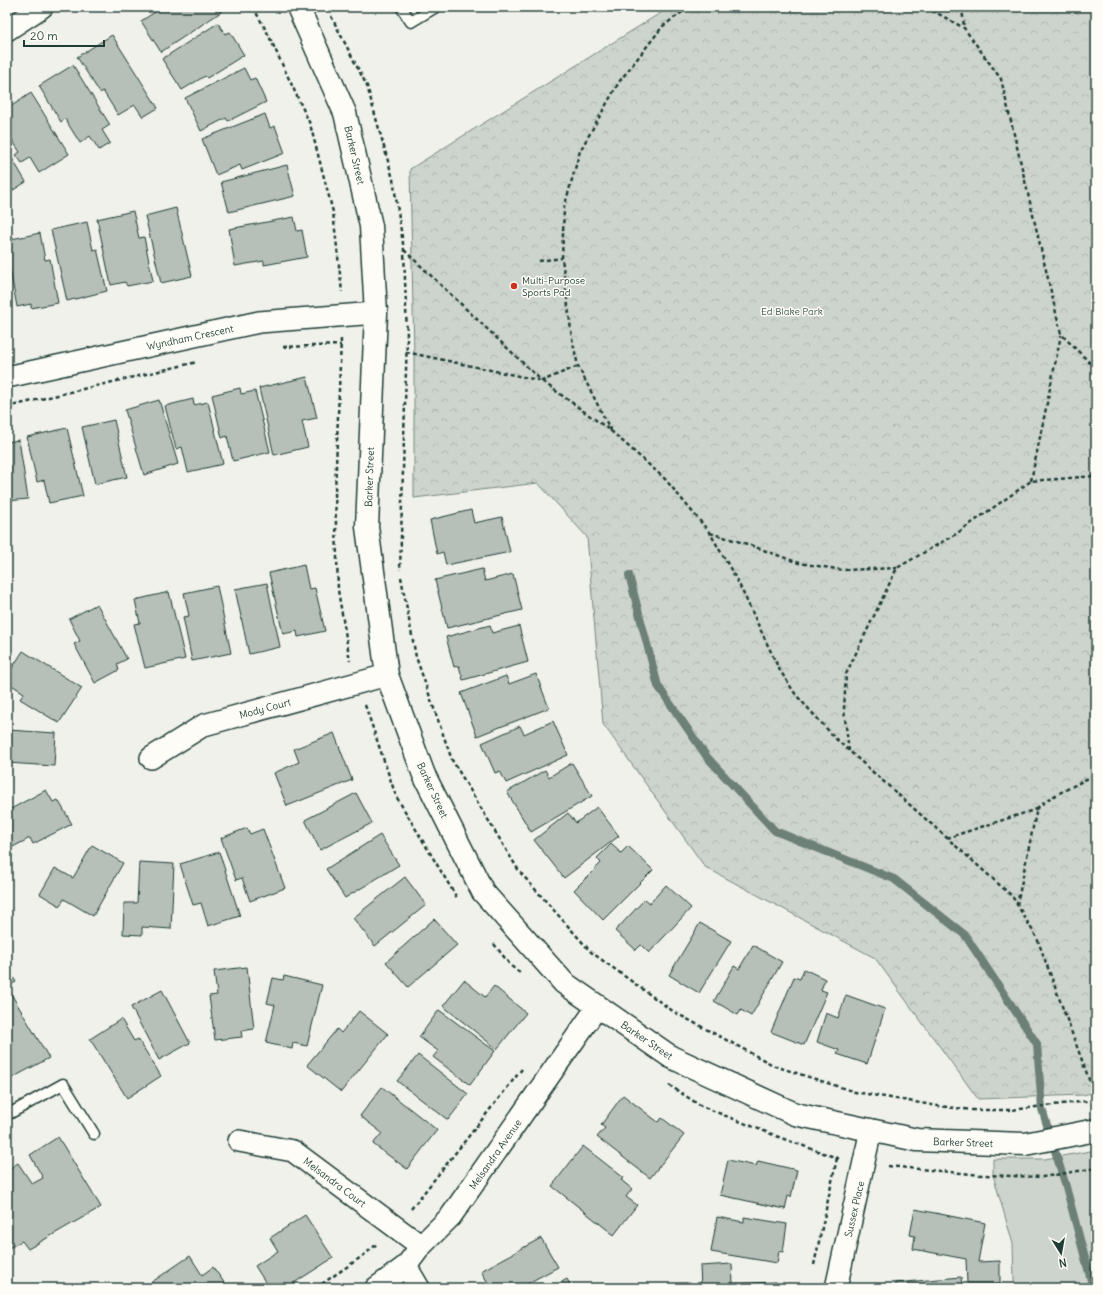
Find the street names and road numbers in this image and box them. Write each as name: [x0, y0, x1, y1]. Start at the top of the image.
street label: Barker Street: [341, 124, 368, 186]
street label: Wyndham Crescent: [145, 322, 235, 353]
street label: Barker Street: [362, 446, 377, 507]
street label: Mody Court: [238, 695, 293, 722]
street label: Barker Street: [414, 760, 451, 821]
street label: Barker Street: [618, 1018, 676, 1063]
street label: Melsandra Avenue: [466, 1116, 525, 1192]
street label: Barker Street: [933, 1135, 994, 1150]
street label: Melsandra Court: [301, 1155, 369, 1211]
street label: Sussex Place: [842, 1180, 867, 1239]

